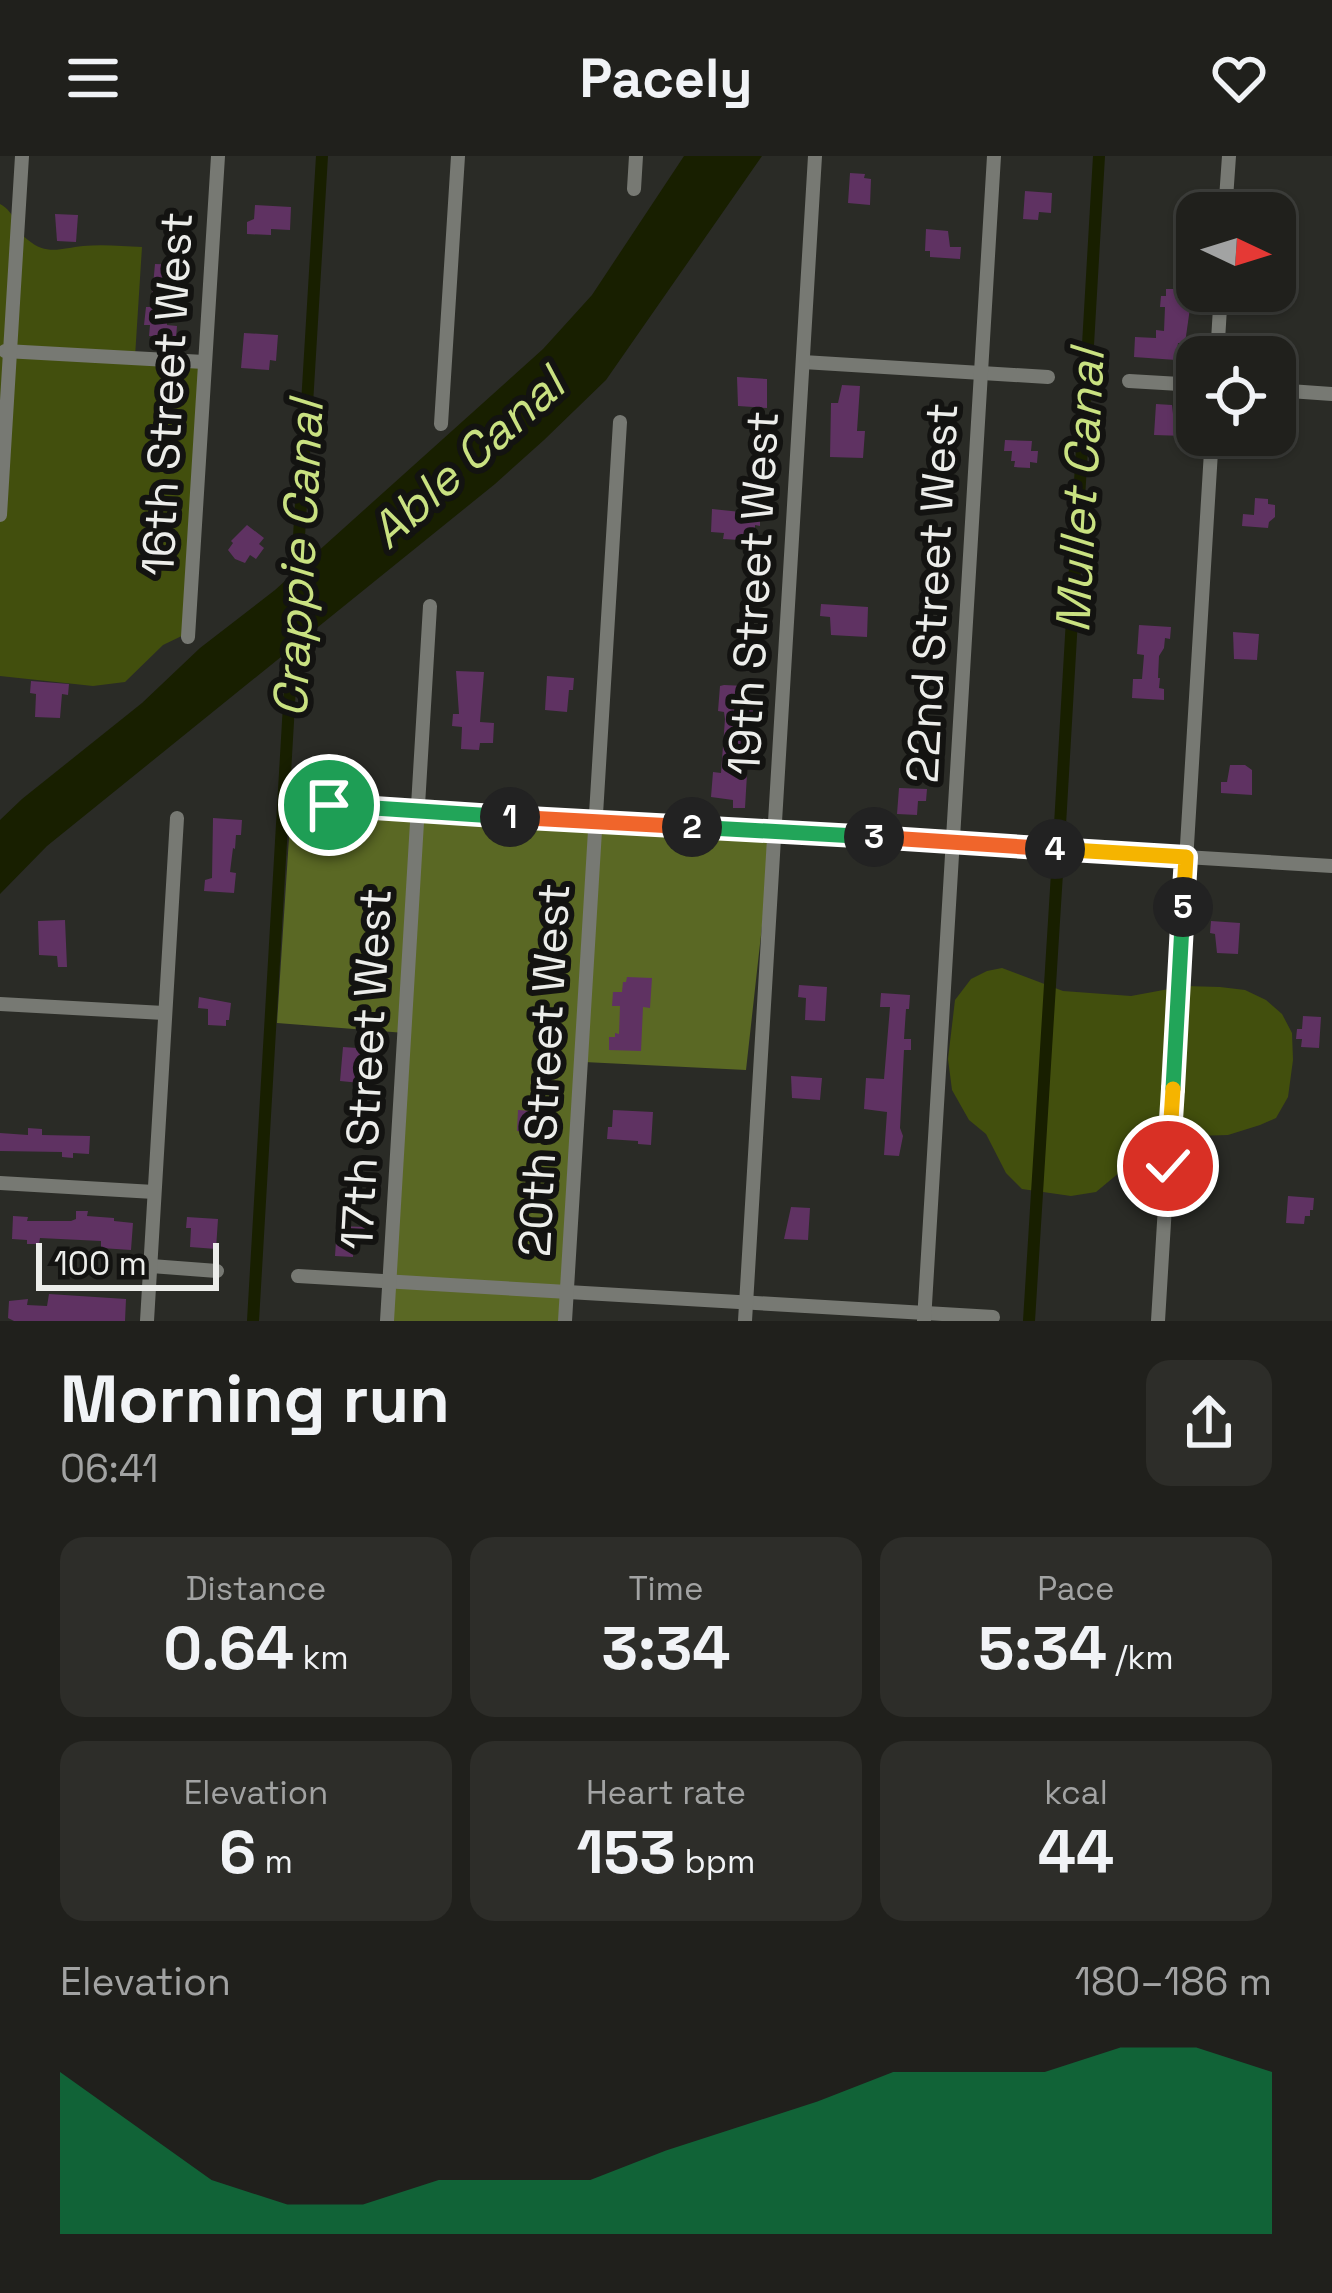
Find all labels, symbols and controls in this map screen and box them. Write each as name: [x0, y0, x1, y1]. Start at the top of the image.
text: Pacely: [579, 44, 753, 113]
icon: menu: [60, 45, 126, 111]
icon: heart: [1206, 45, 1272, 111]
north arrow: [1176, 192, 1296, 312]
map controls: [1176, 192, 1296, 456]
street label: 16th Street West: [129, 211, 205, 577]
button: locate: [1176, 336, 1296, 456]
water label: Mullet Canal: [1042, 343, 1118, 634]
water label: Able Canal: [357, 351, 581, 561]
water label: Crappie Canal: [259, 394, 337, 719]
street label: 22nd Street West: [894, 402, 970, 784]
street label: 19th Street West: [715, 410, 791, 776]
pin: [278, 754, 380, 856]
icon: arrive: [296, 772, 362, 838]
pin: 1: [480, 787, 540, 847]
text: 1: [503, 796, 517, 838]
pin: 2: [662, 797, 722, 857]
text: 2: [682, 806, 702, 848]
pin: 3: [844, 807, 904, 867]
text: 3: [864, 816, 884, 858]
pin: 4: [1025, 819, 1085, 879]
text: 4: [1045, 828, 1066, 870]
pin: 5: [1153, 877, 1213, 937]
street label: 20th Street West: [506, 882, 582, 1258]
text: 5: [1173, 886, 1193, 928]
street label: 17th Street West: [328, 887, 404, 1251]
pin: [1117, 1115, 1219, 1217]
icon: check: [1135, 1133, 1201, 1199]
scale bar: [36, 1237, 219, 1290]
text: 100 m: [54, 1243, 147, 1285]
text: Morning run: [60, 1357, 450, 1441]
button: share: [1146, 1360, 1272, 1486]
text: 06:41: [60, 1444, 158, 1493]
text: Distance: [186, 1568, 326, 1610]
text: Time: [628, 1568, 704, 1610]
text: Pace: [1037, 1568, 1115, 1610]
text: 0.64: [163, 1610, 294, 1687]
text: 3:34: [602, 1610, 731, 1687]
text: 5:34: [978, 1610, 1107, 1687]
text: km: [294, 1637, 349, 1679]
text: /km: [1107, 1637, 1174, 1679]
text: Elevation: [184, 1772, 328, 1814]
text: Heart rate: [586, 1772, 746, 1814]
text: kcal: [1044, 1772, 1108, 1814]
text: 6: [219, 1814, 256, 1891]
text: 153: [577, 1814, 676, 1891]
text: 44: [1038, 1814, 1114, 1891]
text: m: [256, 1841, 293, 1883]
text: bpm: [676, 1841, 755, 1883]
text: Elevation: [60, 1957, 231, 2006]
text: 180–186 m: [1075, 1957, 1272, 2006]

